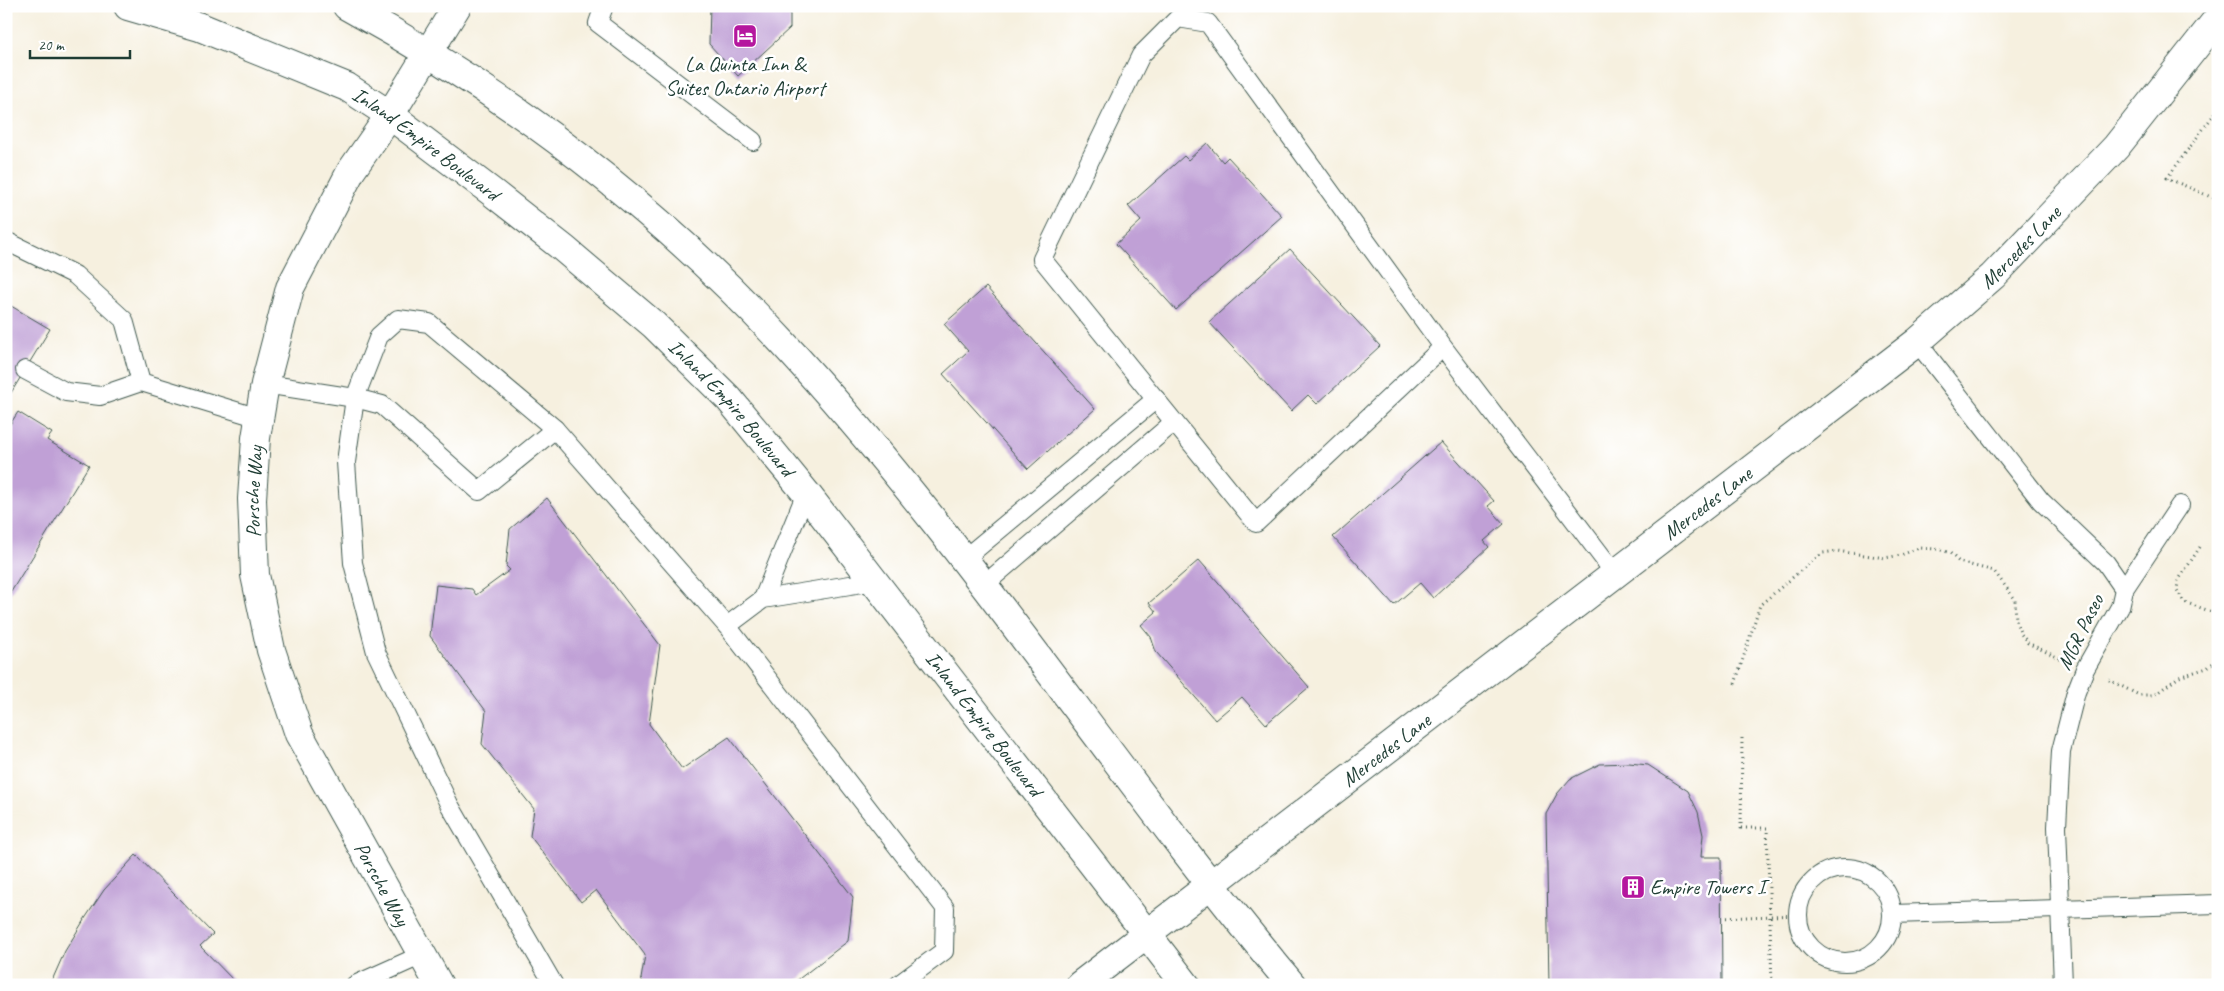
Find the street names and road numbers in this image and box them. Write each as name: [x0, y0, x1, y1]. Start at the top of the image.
street label: Inland Empire Boulevard: [347, 81, 508, 209]
street label: Mercedes Lane: [1975, 199, 2067, 294]
street label: Inland Empire Boulevard: [663, 333, 802, 485]
street label: Porsche Way: [239, 443, 269, 538]
street label: Mercedes Lane: [1658, 460, 1758, 546]
street label: MGR Paseo: [2051, 589, 2110, 674]
street label: Inland Empire Boulevard: [920, 646, 1051, 805]
street label: Mercedes Lane: [1336, 707, 1437, 792]
street label: Porsche Way: [348, 838, 416, 932]

